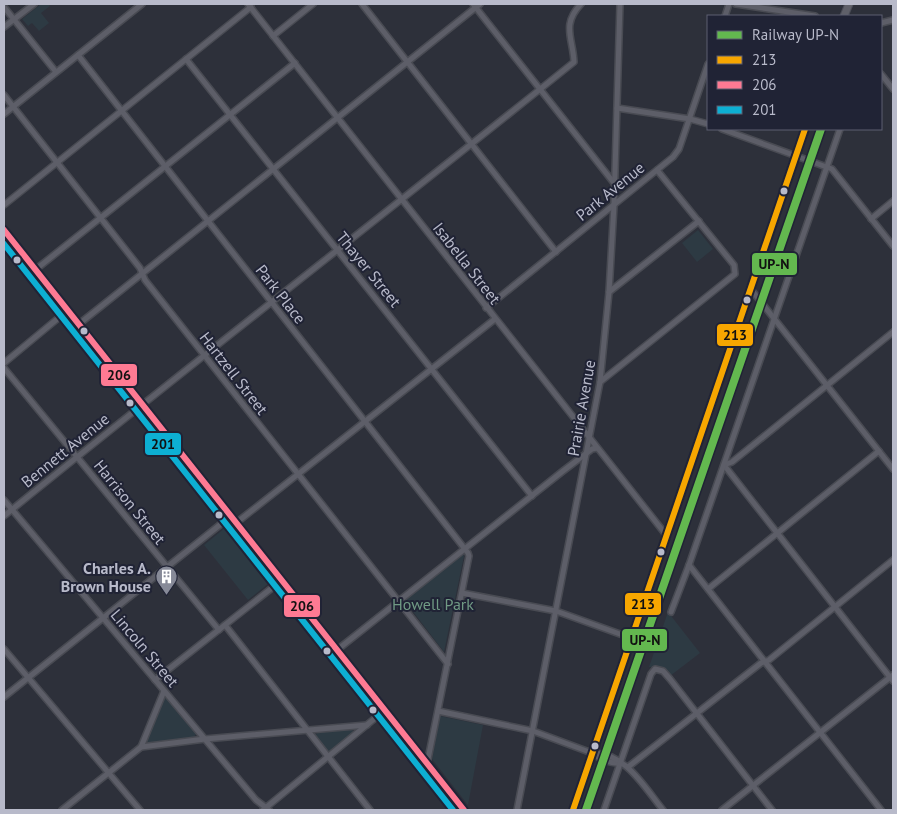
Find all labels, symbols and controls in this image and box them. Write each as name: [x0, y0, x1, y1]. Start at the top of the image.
legend: [707, 15, 882, 130]
text: Railway UP-N: [752, 25, 839, 44]
text: 213: [752, 50, 777, 69]
text: 206: [752, 75, 777, 94]
text: 201: [752, 100, 777, 119]
street label: Park Avenue: [572, 157, 648, 225]
unlabelled marker: [779, 186, 789, 196]
street label: Isabella Street: [429, 218, 506, 308]
street label: Thayer Street: [332, 227, 406, 311]
line badge: UP-N: [751, 252, 798, 276]
unlabelled marker: [12, 255, 22, 265]
text: UP-N: [759, 255, 789, 273]
street label: Park Place: [252, 260, 310, 328]
unlabelled marker: [742, 295, 752, 305]
line badge: 213: [716, 323, 754, 347]
unlabelled marker: [79, 326, 89, 336]
text: 213: [723, 326, 747, 344]
street label: Hartzell Street: [195, 328, 273, 419]
street label: Prairie Avenue: [563, 358, 599, 458]
line badge: 206: [100, 363, 138, 387]
text: 206: [107, 366, 131, 384]
unlabelled marker: [125, 398, 135, 408]
street label: Bennett Avenue: [17, 408, 113, 492]
line badge: 201: [144, 432, 182, 456]
text: 201: [151, 435, 175, 453]
street label: Harrison Street: [90, 456, 171, 549]
unlabelled marker: [214, 510, 224, 520]
unlabelled marker: [656, 547, 666, 557]
place label: Charles A. Brown House: [61, 558, 151, 596]
building icon: Charles A. Brown House: [155, 565, 179, 596]
line badge: 213: [624, 592, 662, 616]
line badge: 206: [283, 594, 321, 618]
park label: Howell Park: [392, 594, 474, 614]
text: 213: [631, 595, 655, 613]
text: 206: [290, 597, 314, 615]
street label: Lincoln Street: [107, 605, 184, 691]
line badge: UP-N: [621, 628, 668, 652]
text: UP-N: [630, 631, 660, 649]
unlabelled marker: [322, 646, 332, 656]
unlabelled marker: [368, 705, 378, 715]
unlabelled marker: [590, 741, 600, 751]

